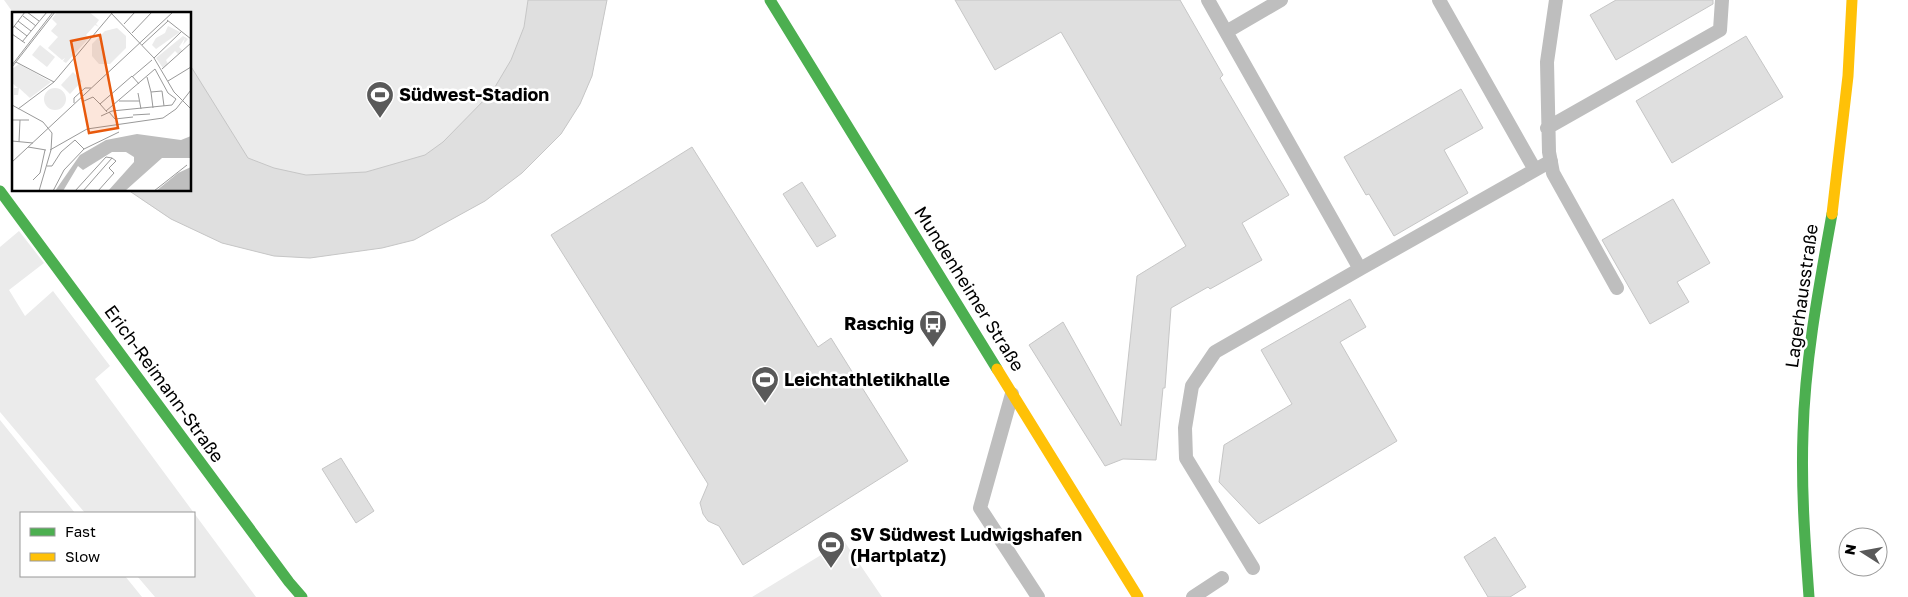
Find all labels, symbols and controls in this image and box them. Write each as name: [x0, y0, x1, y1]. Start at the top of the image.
inset map: [12, 12, 191, 191]
sports icon: Südwest-Stadion: [365, 80, 395, 119]
place label: Südwest-Stadion: [399, 83, 549, 105]
street label: Mundenheimer Straße: [910, 202, 1030, 375]
street label: Lagerhausstraße: [1780, 222, 1822, 369]
street label: Erich-Reimann-Straße: [100, 300, 229, 466]
bus stop icon: Raschig: [918, 309, 948, 348]
place label: Raschig: [844, 312, 914, 334]
sports icon: Leichtathletikhalle: [750, 365, 780, 404]
place label: Leichtathletikhalle: [784, 368, 950, 390]
legend: [20, 512, 195, 577]
text: Fast: [65, 522, 96, 540]
place label: SV Südwest Ludwigshafen (Hartplatz): [850, 523, 1082, 566]
north arrow: [1838, 527, 1888, 577]
sports icon: SV Südwest Ludwigshafen (Hartplatz): [816, 530, 846, 569]
text: N: [1840, 543, 1859, 556]
text: Slow: [65, 547, 100, 565]

